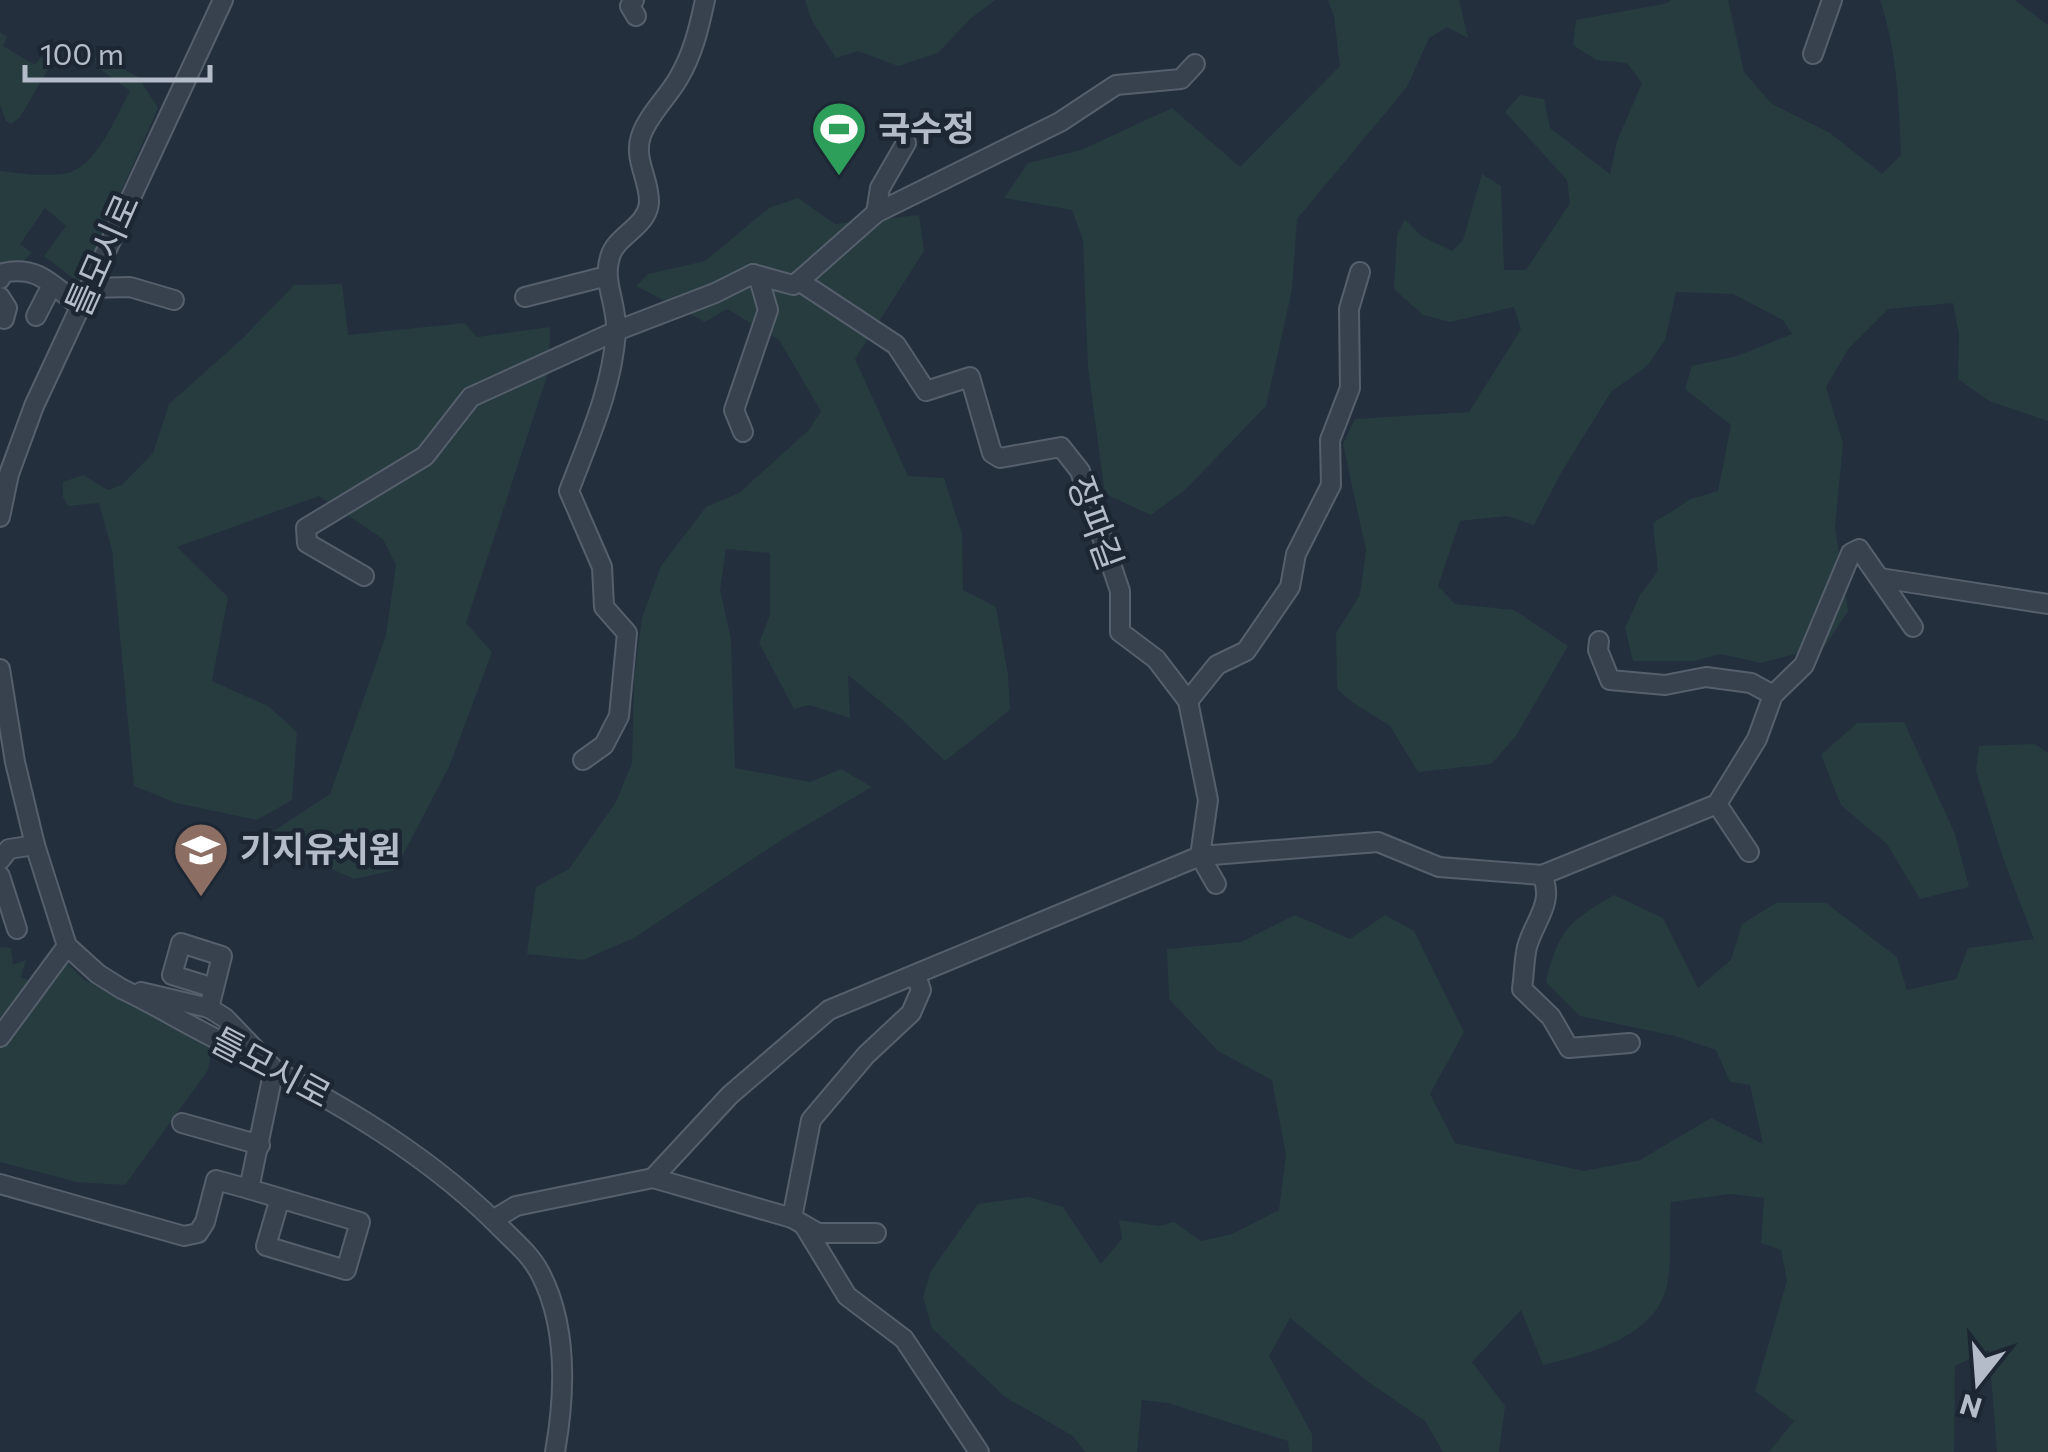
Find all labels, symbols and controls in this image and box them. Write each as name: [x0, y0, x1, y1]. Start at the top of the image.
scale bar: [25, 20, 210, 82]
text: 100 m: [40, 34, 124, 71]
sports icon: 국수정: [809, 99, 869, 178]
place label: 국수정: [878, 105, 975, 148]
street label: 틀모시로: [55, 186, 147, 322]
street label: 장파길: [1061, 469, 1134, 575]
school or university icon: 기지유치원: [171, 820, 231, 899]
place label: 기지유치원: [240, 826, 401, 869]
street label: 틀모시로: [205, 1017, 339, 1115]
north arrow: [1928, 1332, 2028, 1432]
text: N: [1955, 1388, 1985, 1426]

